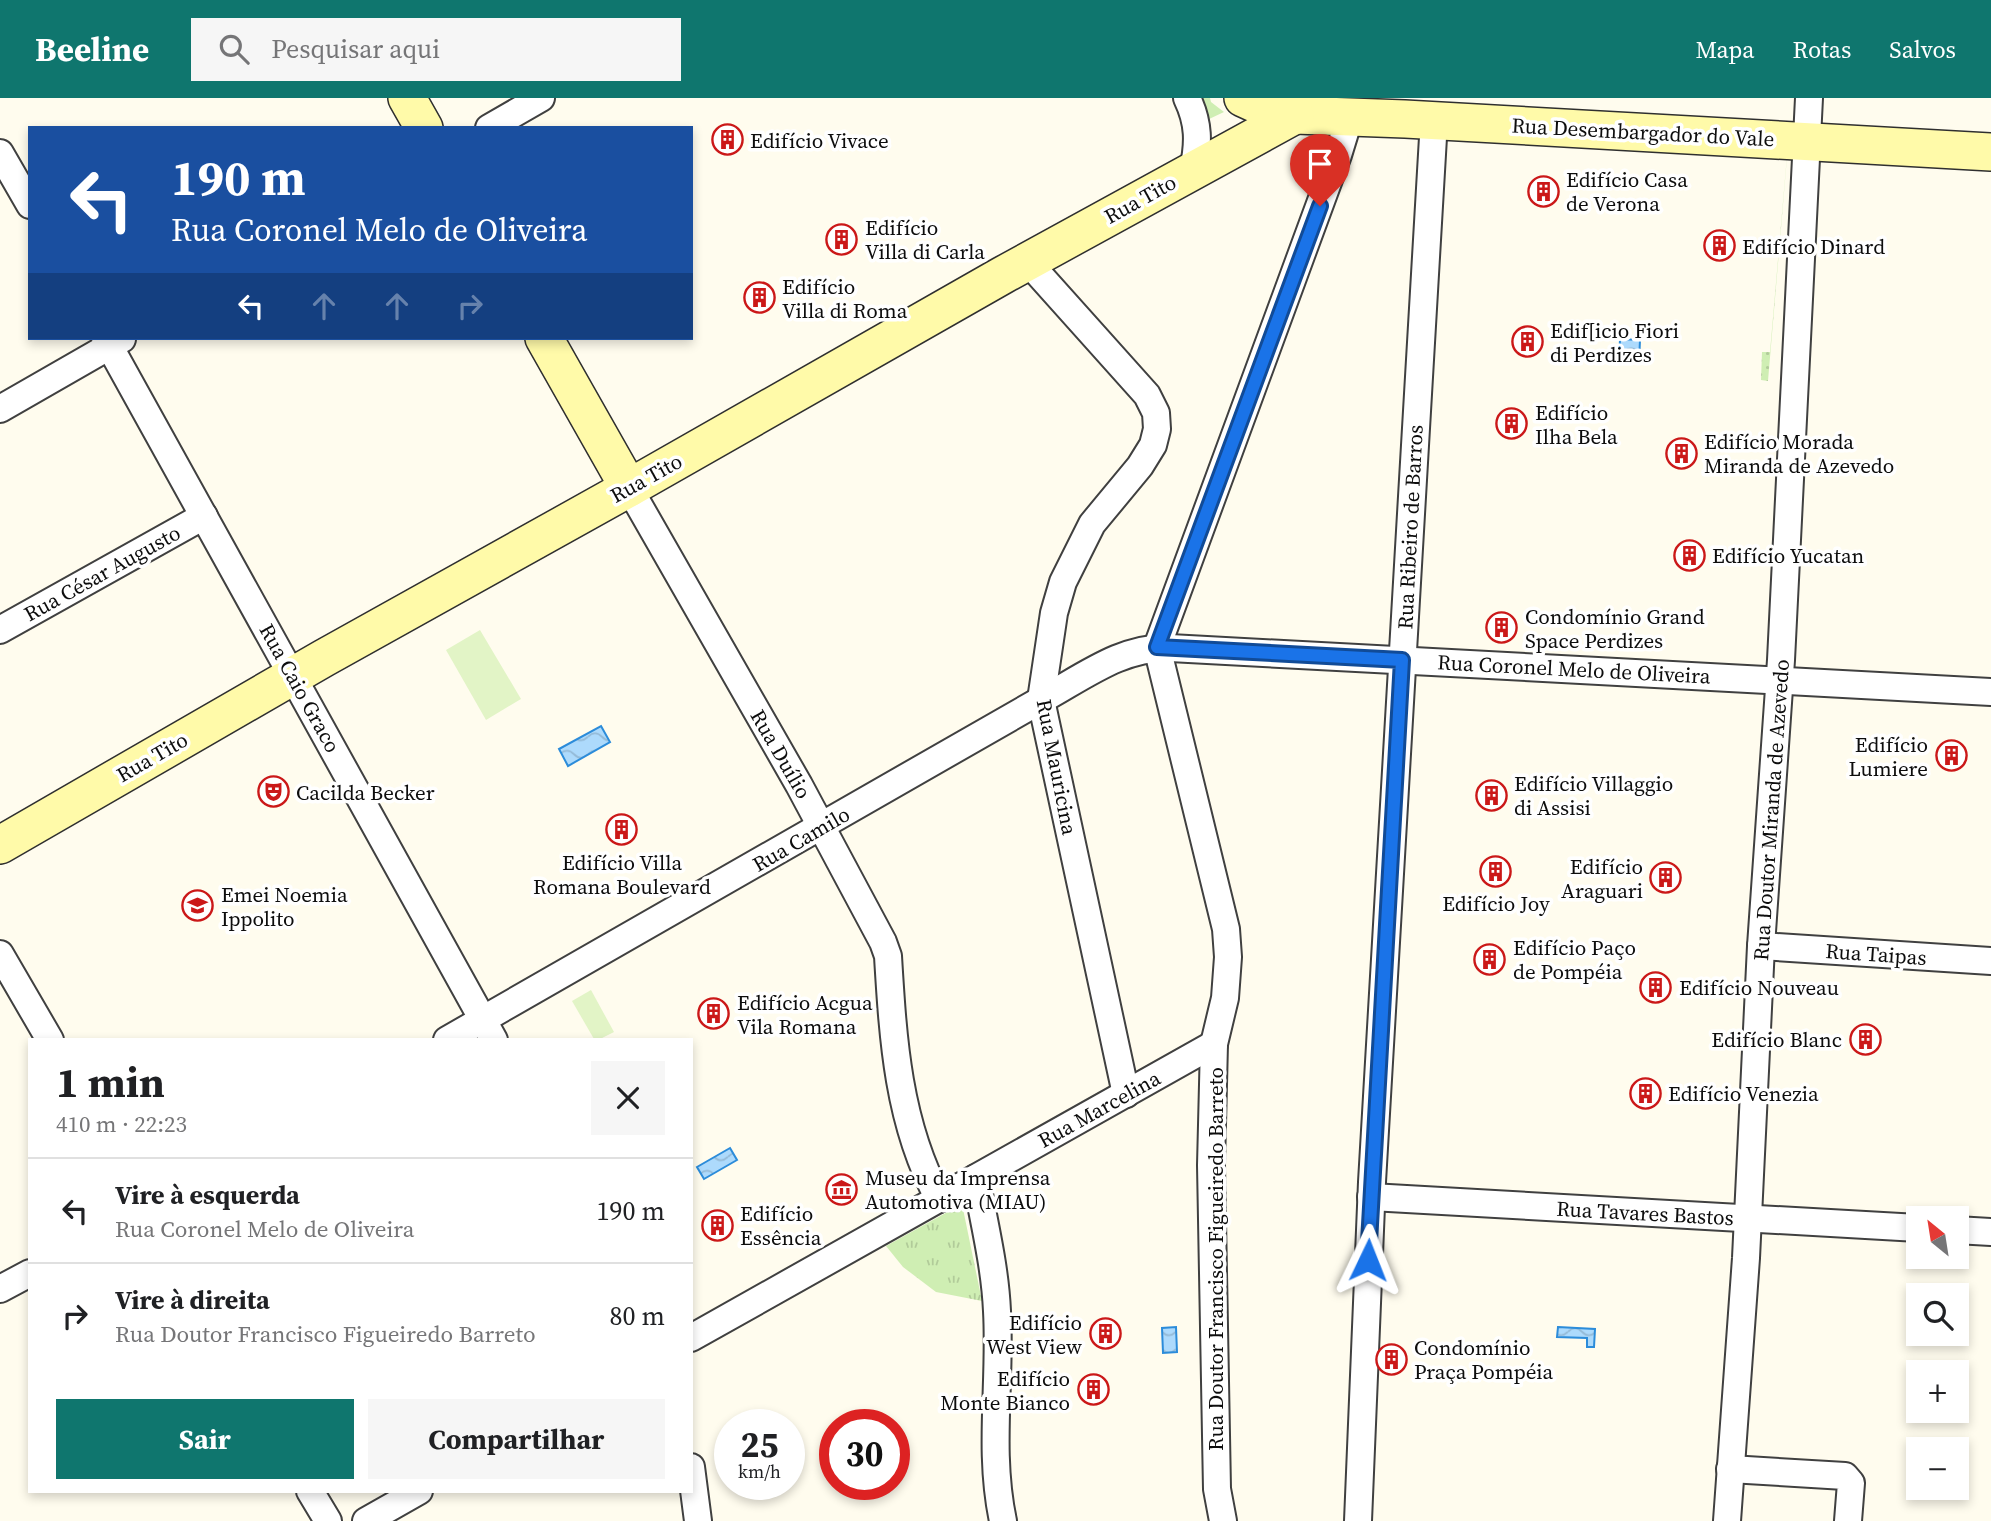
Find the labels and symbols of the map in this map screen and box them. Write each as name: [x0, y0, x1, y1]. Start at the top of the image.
street label: Rua Desembargador do Vale: [1511, 111, 1775, 153]
building icon: Edifício Vivace: [710, 123, 744, 157]
place label: Edifício Vivace: [750, 126, 889, 155]
pin: [1290, 134, 1350, 206]
place label: Edifício Casa de Verona: [1566, 165, 1688, 218]
street label: Rua Tito: [1099, 167, 1181, 231]
building icon: Edifício Casa de Verona: [1526, 174, 1560, 208]
place label: Edifício Villa di Carla: [865, 213, 985, 266]
building icon: Edifício Villa di Carla: [825, 222, 859, 256]
building icon: Edifício Dinard: [1702, 229, 1736, 263]
place label: Edifício Dinard: [1742, 232, 1885, 261]
place label: Edifício Villa di Roma: [782, 272, 908, 325]
building icon: Edifício Villa di Roma: [742, 281, 776, 315]
place label: Edif[icio Fiori di Perdizes: [1550, 316, 1679, 369]
building icon: Edif[icio Fiori di Perdizes: [1510, 325, 1544, 359]
place label: Edifício Ilha Bela: [1535, 398, 1618, 451]
building icon: Edifício Ilha Bela: [1495, 407, 1529, 441]
street label: Rua Ribeiro de Barros: [1390, 424, 1430, 630]
place label: Edifício Morada Miranda de Azevedo: [1704, 427, 1894, 480]
building icon: Edifício Morada Miranda de Azevedo: [1664, 436, 1698, 470]
street label: Rua Tito: [605, 446, 687, 510]
street label: Rua César Augusto: [19, 518, 185, 628]
building icon: Edifício Yucatan: [1672, 538, 1706, 572]
place label: Edifício Yucatan: [1712, 541, 1864, 570]
place label: Condomínio Grand Space Perdizes: [1525, 602, 1705, 655]
building icon: Condomínio Grand Space Perdizes: [1485, 611, 1519, 645]
street label: Rua Caio Graco: [253, 618, 347, 758]
street label: Rua Coronel Melo de Oliveira: [1437, 647, 1712, 691]
street label: Rua Doutor Miranda de Azevedo: [1746, 658, 1796, 962]
street label: Rua Mauricina: [1030, 697, 1084, 838]
street label: Rua Duílio: [744, 704, 818, 804]
street label: Rua Tito: [111, 725, 193, 789]
place label: Edifício Lumiere: [1848, 730, 1928, 783]
building icon: Edifício Lumiere: [1934, 739, 1968, 773]
place label: Edifício Villaggio di Assisi: [1514, 769, 1673, 822]
theatre icon: Cacilda Becker: [256, 775, 290, 809]
place label: Cacilda Becker: [296, 778, 435, 807]
building icon: Edifício Villaggio di Assisi: [1474, 778, 1508, 812]
street label: Rua Camilo: [747, 799, 855, 879]
building icon: Edifício Villa Romana Boulevard: [605, 813, 639, 847]
place label: Edifício Villa Romana Boulevard: [533, 848, 711, 901]
place label: Edifício Araguari: [1561, 852, 1643, 905]
building icon: Edifício Joy: [1479, 854, 1513, 888]
building icon: Edifício Araguari: [1649, 861, 1683, 895]
place label: Emei Noemia Ippolito: [221, 880, 348, 933]
school or university icon: Emei Noemia Ippolito: [181, 889, 215, 923]
place label: Edifício Joy: [1442, 889, 1550, 918]
place label: Edifício Paço de Pompéia: [1513, 933, 1636, 986]
street label: Rua Taipas: [1824, 936, 1928, 972]
building icon: Edifício Paço de Pompéia: [1473, 942, 1507, 976]
building icon: Edifício Nouveau: [1639, 970, 1673, 1004]
place label: Edifício Nouveau: [1679, 973, 1839, 1002]
place label: Edifício Acgua Vila Romana: [737, 988, 873, 1041]
building icon: Edifício Acgua Vila Romana: [697, 997, 731, 1031]
building icon: Edifício Blanc: [1848, 1022, 1882, 1056]
place label: Edifício Blanc: [1711, 1025, 1842, 1054]
street label: Rua Marcelina: [1033, 1063, 1166, 1155]
street label: Rua Doutor Francisco Figueiredo Barreto: [1201, 1067, 1230, 1451]
building icon: Edifício Venezia: [1628, 1076, 1662, 1110]
place label: Edifício Venezia: [1668, 1079, 1819, 1108]
place label: Museu da Imprensa Automotiva (MIAU): [865, 1163, 1051, 1216]
museum icon: Museu da Imprensa Automotiva (MIAU): [825, 1172, 859, 1206]
street label: Rua Tavares Bastos: [1556, 1194, 1734, 1232]
place label: Edifício Essência: [740, 1199, 822, 1252]
north arrow: [1906, 1206, 1969, 1269]
building icon: Edifício Essência: [700, 1208, 734, 1242]
position arrow: [1331, 1223, 1405, 1297]
place label: Edifício West View: [986, 1308, 1082, 1361]
building icon: Edifício West View: [1088, 1317, 1122, 1351]
place label: Condomínio Praça Pompéia: [1414, 1333, 1554, 1386]
building icon: Condomínio Praça Pompéia: [1374, 1342, 1408, 1376]
place label: Edifício Monte Bianco: [940, 1364, 1070, 1417]
building icon: Edifício Monte Bianco: [1076, 1373, 1110, 1407]
speed limit sign: 30: [819, 1409, 910, 1500]

